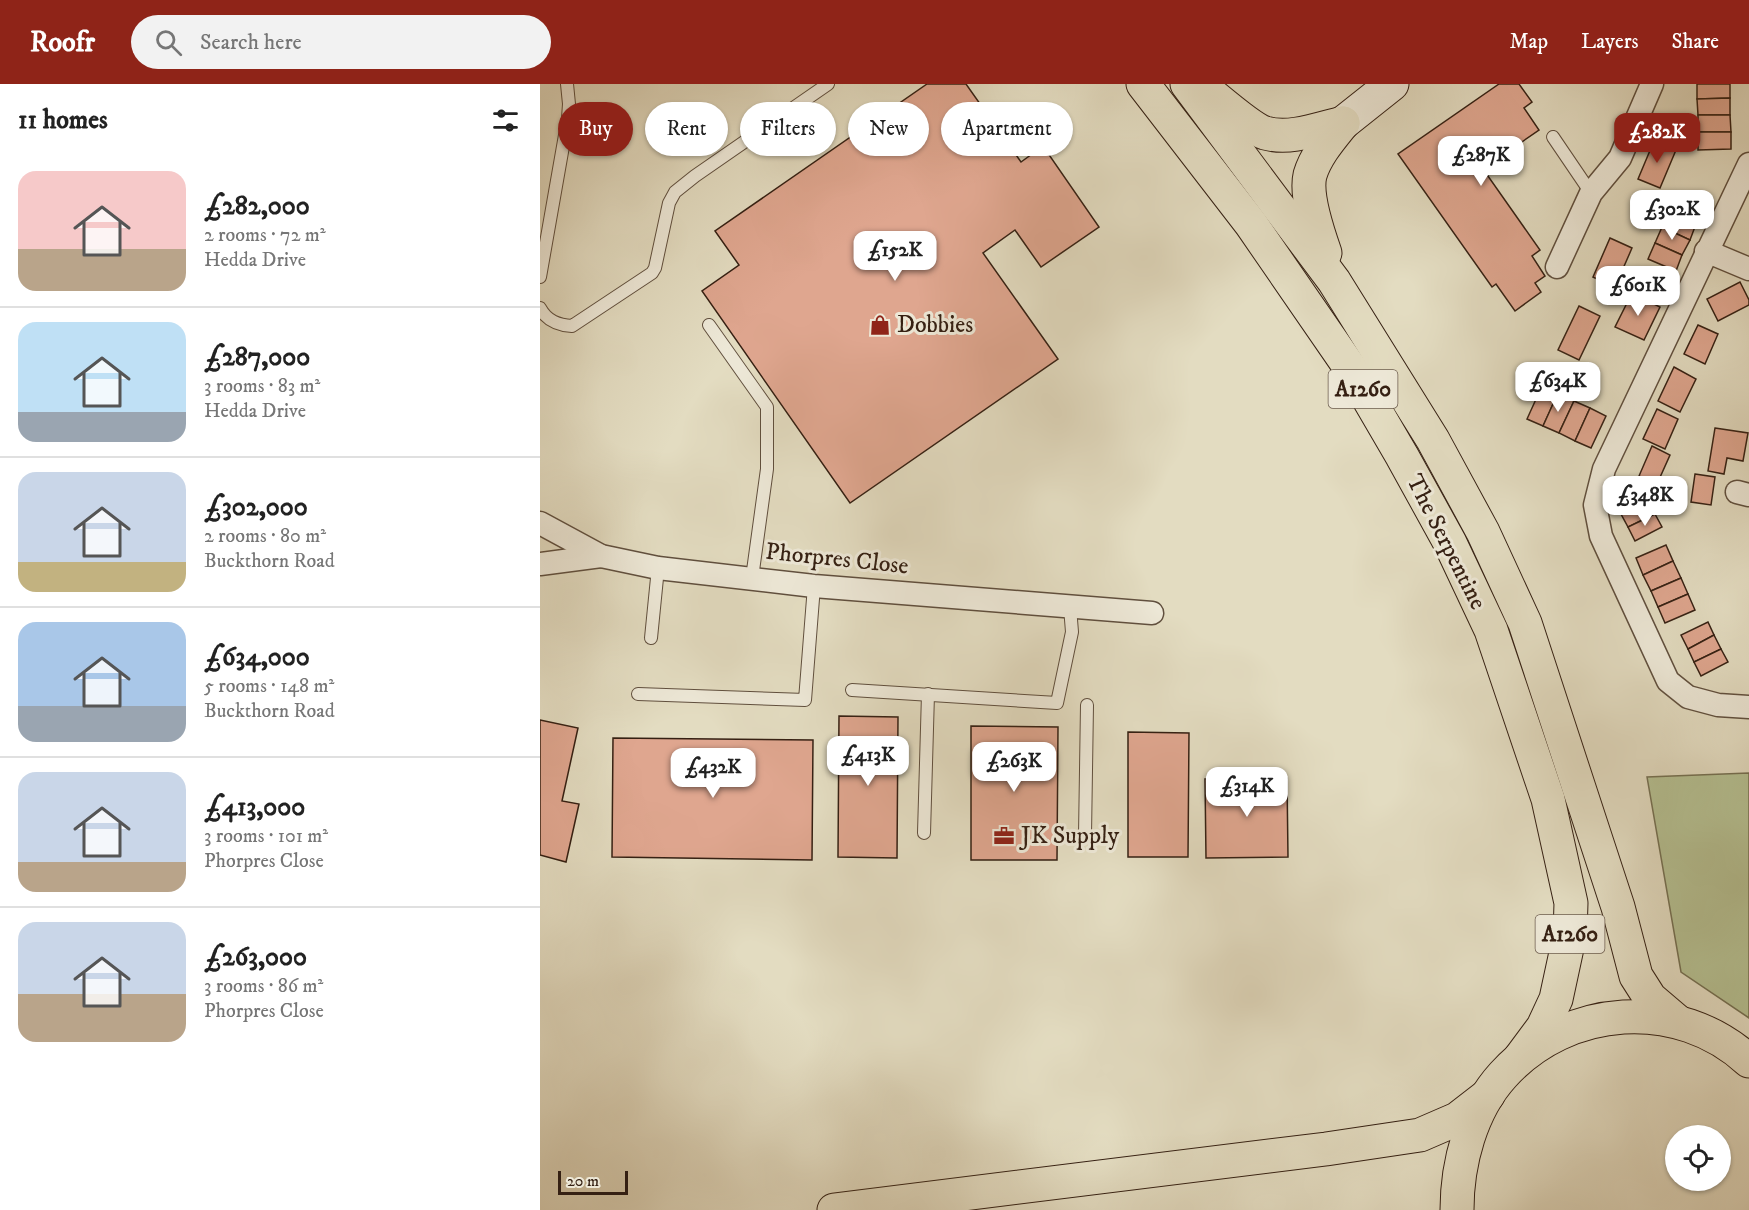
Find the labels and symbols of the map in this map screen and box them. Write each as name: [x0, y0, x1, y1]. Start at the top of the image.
pin: £282K: [1615, 113, 1699, 164]
pin: £287K: [1439, 136, 1523, 187]
pin: £302K: [1630, 190, 1714, 241]
pin: £152K: [853, 231, 937, 282]
pin: £601K: [1596, 266, 1680, 317]
place label: Dobbies: [897, 310, 973, 340]
shop icon: Dobbies: [868, 313, 892, 337]
pin: £634K: [1516, 362, 1600, 413]
road number: A1260: [1328, 370, 1398, 408]
street label: The Serpentine: [1399, 469, 1493, 615]
pin: £348K: [1603, 476, 1687, 527]
street label: Phorpres Close: [764, 537, 910, 581]
pin: £413K: [826, 736, 910, 787]
pin: £263K: [972, 742, 1056, 793]
pin: £432K: [671, 748, 755, 799]
pin: £314K: [1205, 767, 1289, 818]
place label: JK Supply: [1019, 821, 1120, 851]
office icon: JK Supply: [992, 824, 1016, 848]
road number: A1260: [1536, 915, 1604, 953]
scale bar: [558, 1168, 628, 1196]

